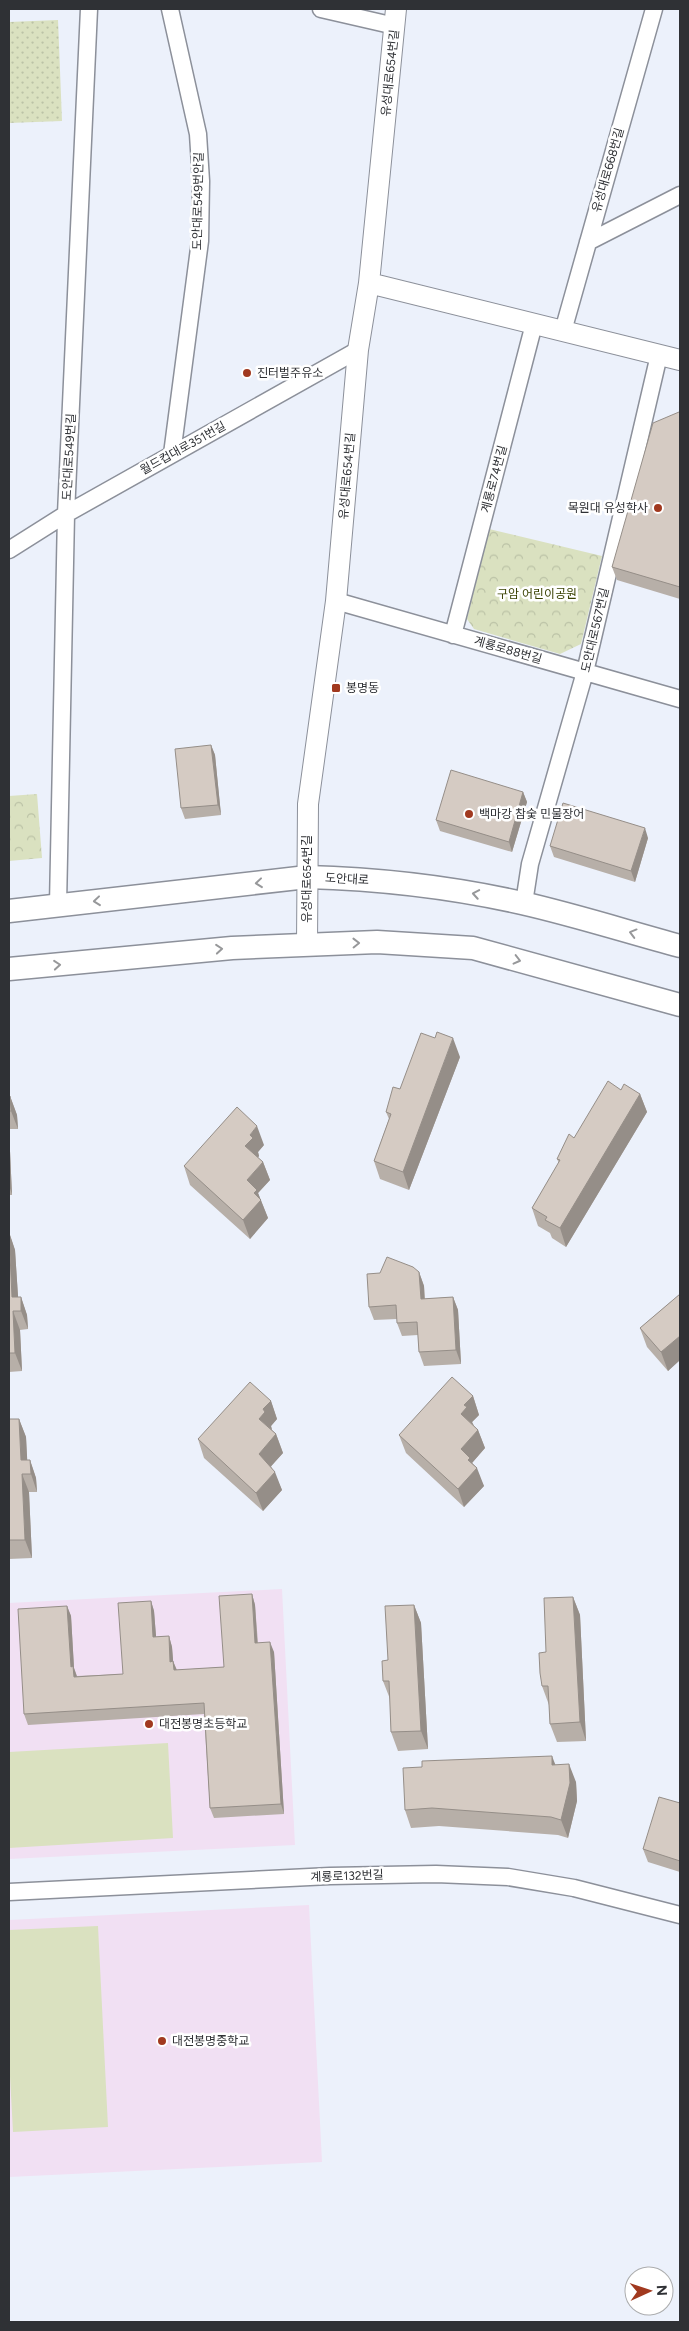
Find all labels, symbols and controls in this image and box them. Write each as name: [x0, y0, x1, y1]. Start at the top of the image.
street label: 유성대로654번길: [378, 29, 402, 117]
street label: 유성대로668번길: [589, 126, 627, 214]
street label: 도안대로549번안길: [190, 152, 206, 250]
place label: 진터벌주유소: [257, 366, 323, 380]
marker: 진터벌주유소: [241, 367, 253, 379]
street label: 도안대로549번길: [60, 413, 78, 501]
street label: 월드컵대로351번길: [138, 419, 228, 477]
street label: 유성대로654번길: [336, 432, 358, 520]
street label: 계룡로74번길: [478, 444, 510, 514]
place label: 목원대 유성학사: [568, 501, 648, 515]
marker: 목원대 유성학사: [652, 502, 664, 514]
street label: 도안대로567번길: [578, 586, 612, 674]
park label: 구암 어린이공원: [497, 587, 577, 601]
street label: 계룡로88번길: [472, 634, 544, 666]
place label: 봉명동: [346, 681, 379, 695]
marker: 봉명동: [330, 682, 342, 694]
place label: 백마강 참숯 민물장어: [479, 807, 584, 821]
marker: 백마강 참숯 민물장어: [463, 808, 475, 820]
street label: 유성대로654번길: [300, 835, 314, 923]
street label: 도안대로: [325, 871, 369, 887]
one-way arrow: [254, 877, 262, 888]
one-way arrow: [471, 889, 480, 899]
one-way arrow: [93, 895, 101, 906]
one-way arrow: [630, 929, 638, 939]
one-way arrow: [352, 938, 360, 948]
one-way arrow: [215, 944, 223, 955]
one-way arrow: [512, 954, 520, 964]
one-way arrow: [54, 959, 62, 970]
place label: 대전봉명초등학교: [159, 1717, 247, 1731]
marker: 대전봉명초등학교: [143, 1718, 155, 1730]
street label: 계룡로132번길: [310, 1868, 384, 1884]
place label: 대전봉명중학교: [172, 2034, 249, 2048]
marker: 대전봉명중학교: [156, 2035, 168, 2047]
north arrow: [624, 2266, 674, 2316]
text: N: [653, 2284, 670, 2296]

